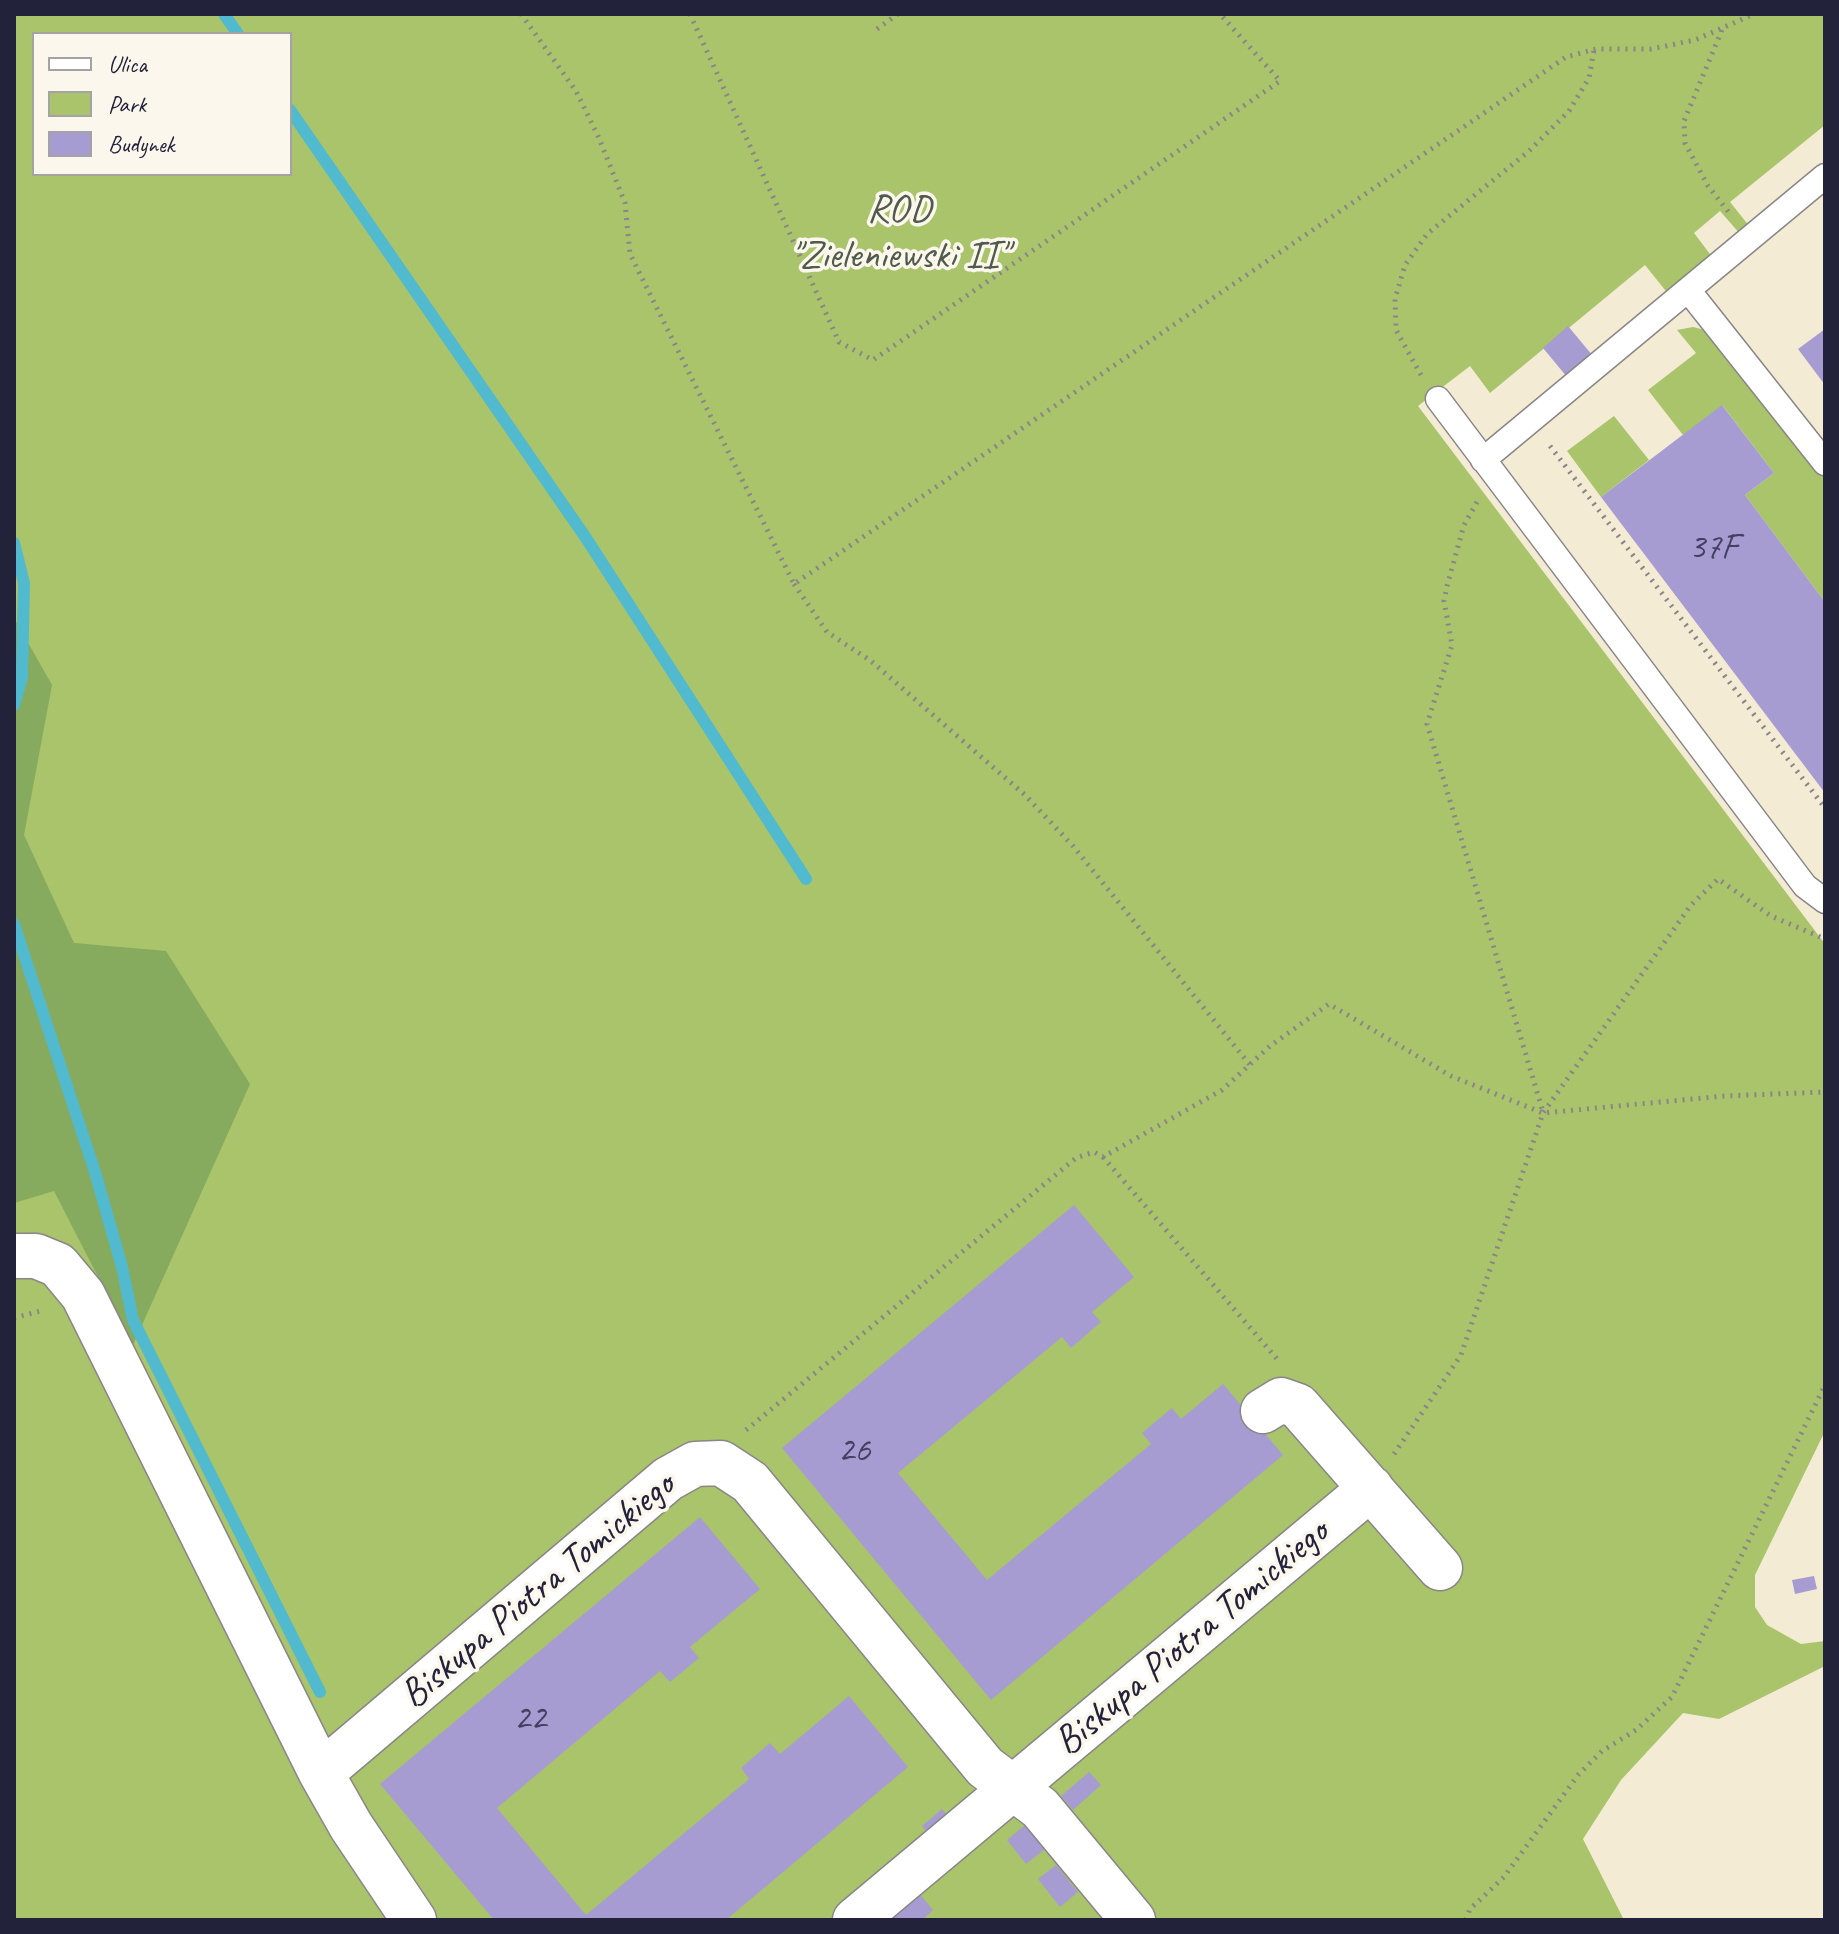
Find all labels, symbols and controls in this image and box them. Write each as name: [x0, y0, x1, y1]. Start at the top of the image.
legend: [32, 32, 292, 176]
text: Ulica: [108, 49, 147, 79]
text: Park: [108, 89, 146, 119]
text: Budynek: [108, 129, 174, 159]
park label: ROD "Zieleniewski II": [790, 187, 1008, 281]
house number: 37F: [1689, 527, 1737, 571]
house number: 26: [838, 1430, 870, 1474]
street label: Biskupa Piotra Tomickiego: [391, 1462, 685, 1720]
street label: Biskupa Piotra Tomickiego: [1045, 1509, 1339, 1767]
house number: 22: [514, 1698, 546, 1742]

